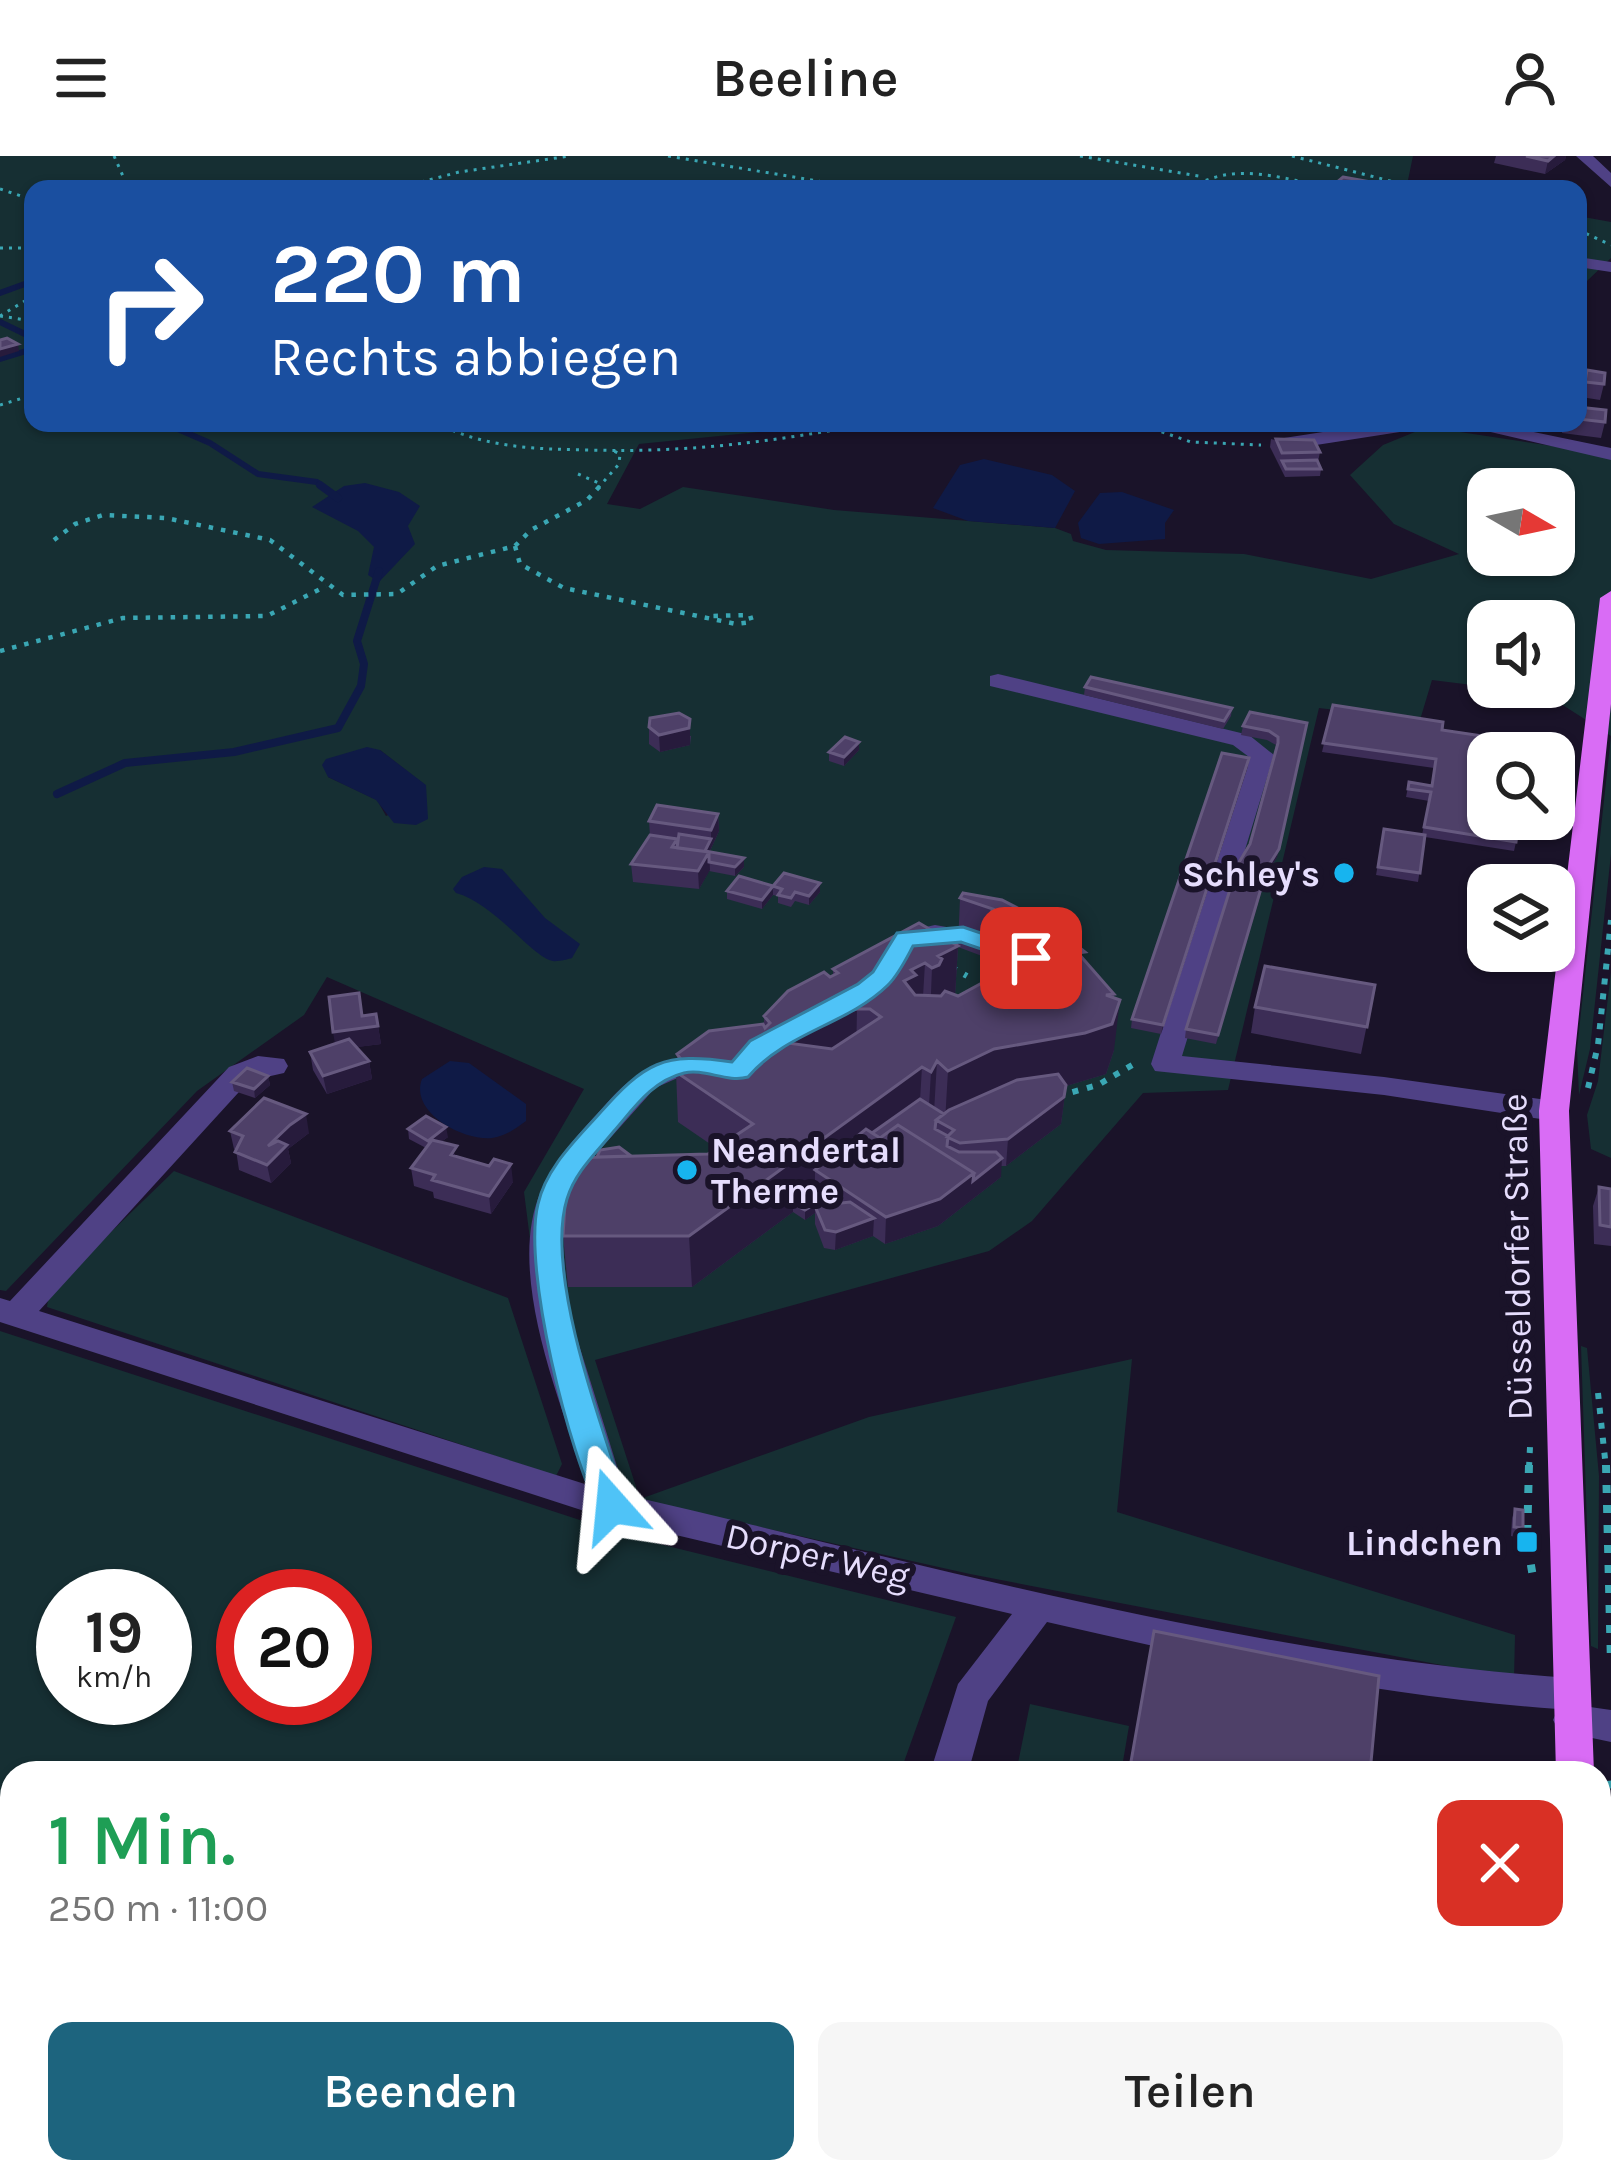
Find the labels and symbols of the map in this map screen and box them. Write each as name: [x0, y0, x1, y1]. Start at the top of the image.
north arrow: [1467, 468, 1575, 576]
place label: Schley's: [1182, 853, 1320, 896]
marker: Schley's: [1331, 860, 1357, 886]
pin: [980, 907, 1082, 1009]
street label: Düsseldorfer Straße: [1493, 1093, 1541, 1421]
place label: Neandertal Therme: [711, 1129, 901, 1212]
marker: Neandertal Therme: [674, 1157, 700, 1183]
position arrow: [549, 1443, 675, 1569]
street label: Dorper Weg: [722, 1514, 914, 1598]
place label: Lindchen: [1346, 1522, 1503, 1564]
marker: Lindchen: [1514, 1529, 1540, 1555]
speed limit sign: 20: [216, 1569, 372, 1725]

